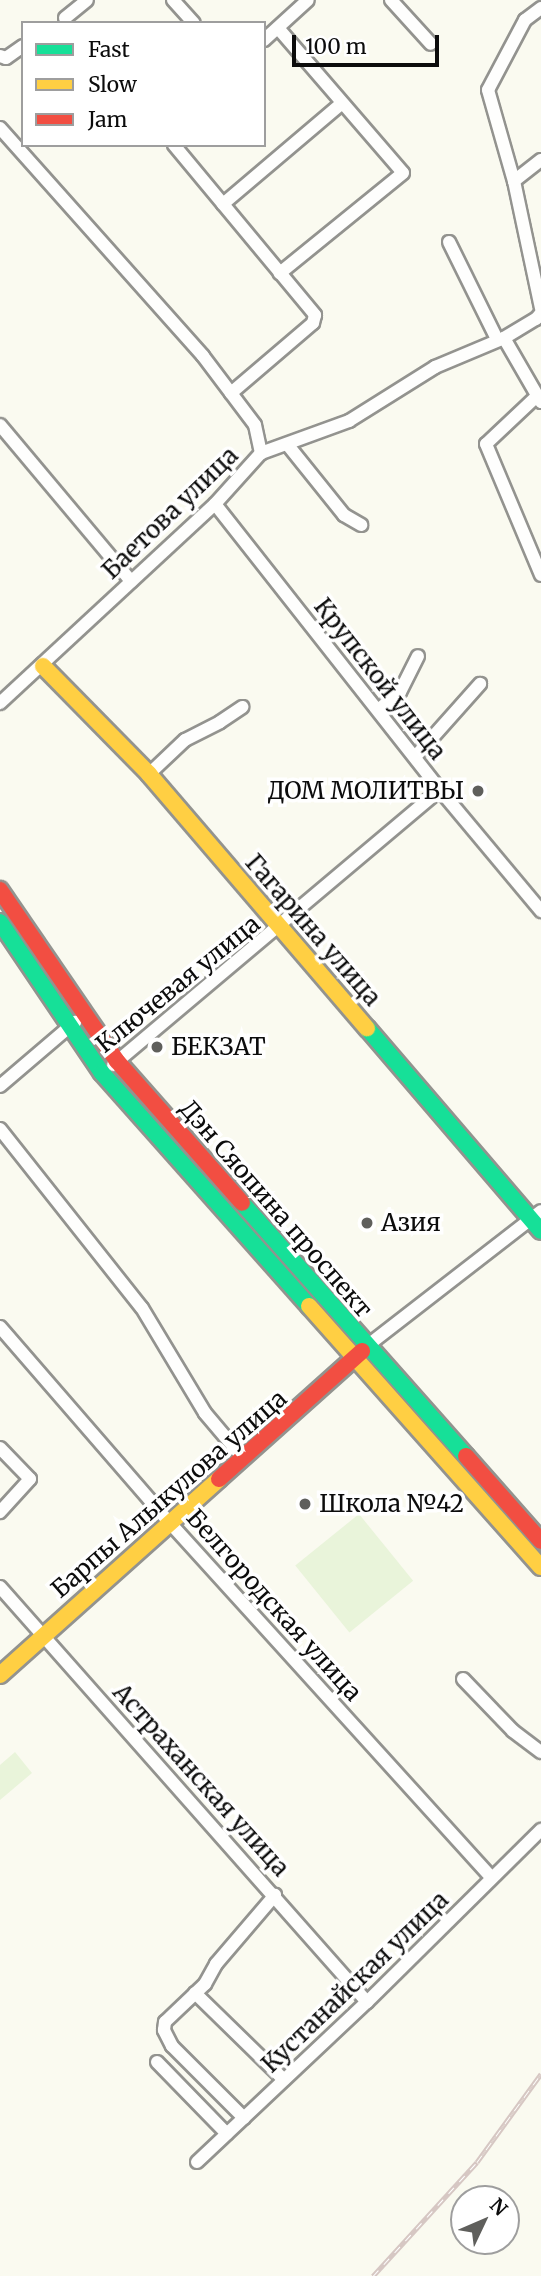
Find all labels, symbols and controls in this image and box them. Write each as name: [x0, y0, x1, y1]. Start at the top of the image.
legend: [21, 21, 266, 147]
scale bar: [296, 21, 443, 65]
text: 100 m: [305, 33, 367, 60]
text: Fast: [88, 36, 130, 63]
text: Slow: [88, 71, 137, 98]
text: Jam: [88, 106, 127, 133]
street label: Баетова улица: [96, 441, 244, 585]
street label: Крупской улица: [308, 593, 452, 765]
place label: ДОМ МОЛИТВЫ: [268, 777, 464, 805]
marker: ДОМ МОЛИТВЫ: [470, 783, 486, 799]
street label: Гагарина улица: [239, 848, 387, 1012]
street label: Ключевая улица: [90, 909, 266, 1059]
place label: БЕКЗАТ: [171, 1033, 266, 1061]
marker: БЕКЗАТ: [149, 1039, 165, 1055]
street label: Дэн Сяопина проспект: [174, 1095, 378, 1323]
place label: Азия: [381, 1209, 441, 1237]
marker: Азия: [359, 1215, 375, 1231]
street label: Барпы Алыкулова улица: [45, 1384, 293, 1604]
place label: Школа №42: [319, 1490, 464, 1518]
marker: Школа №42: [297, 1496, 313, 1512]
street label: Белгородская улица: [180, 1503, 368, 1707]
street label: Астраханская улица: [107, 1678, 295, 1882]
street label: Кустанайская улица: [256, 1885, 454, 2079]
north arrow: [450, 2185, 520, 2255]
text: N: [485, 2193, 513, 2221]

